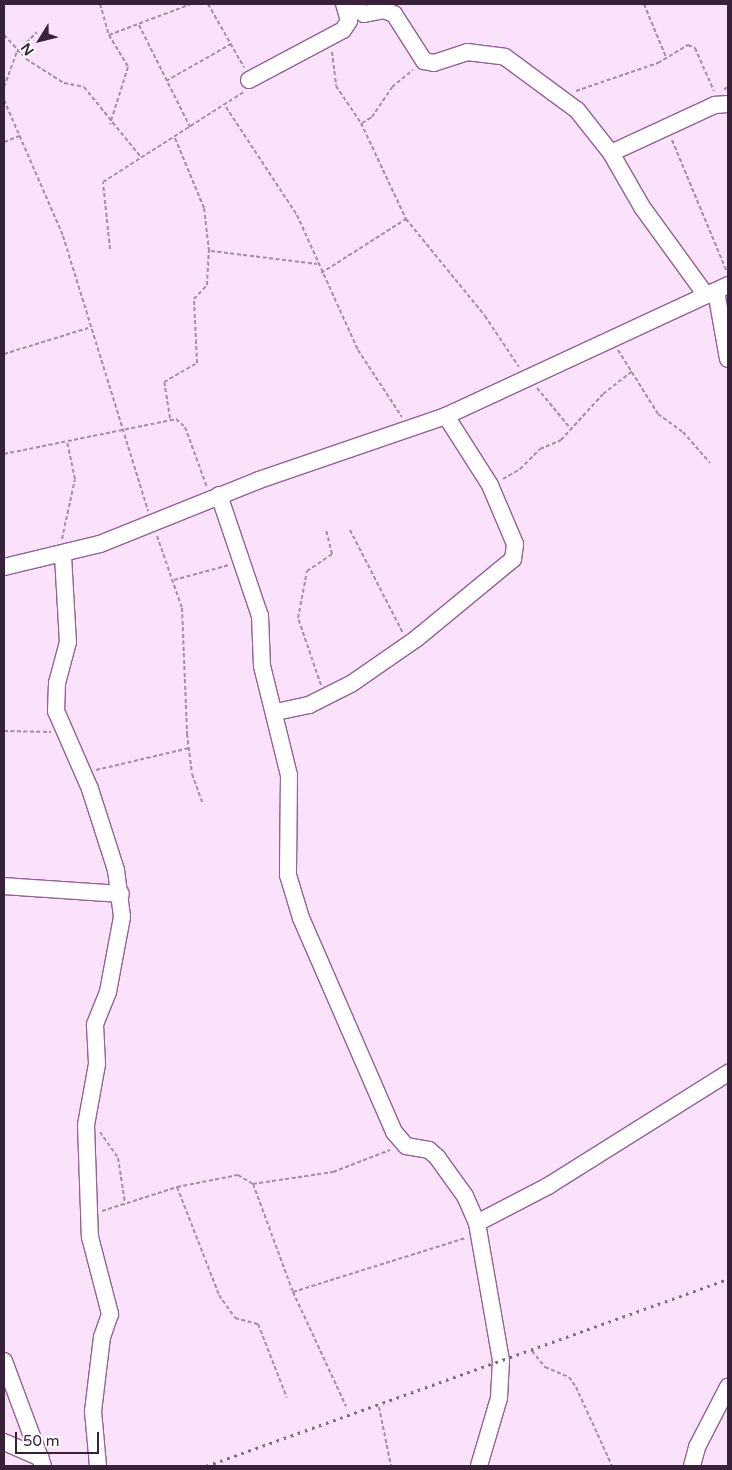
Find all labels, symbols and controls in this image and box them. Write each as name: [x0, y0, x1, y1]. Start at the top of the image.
north arrow: [15, 15, 65, 65]
text: N: [17, 40, 38, 59]
scale bar: [18, 1422, 101, 1454]
text: 50 m: [23, 1432, 60, 1450]

